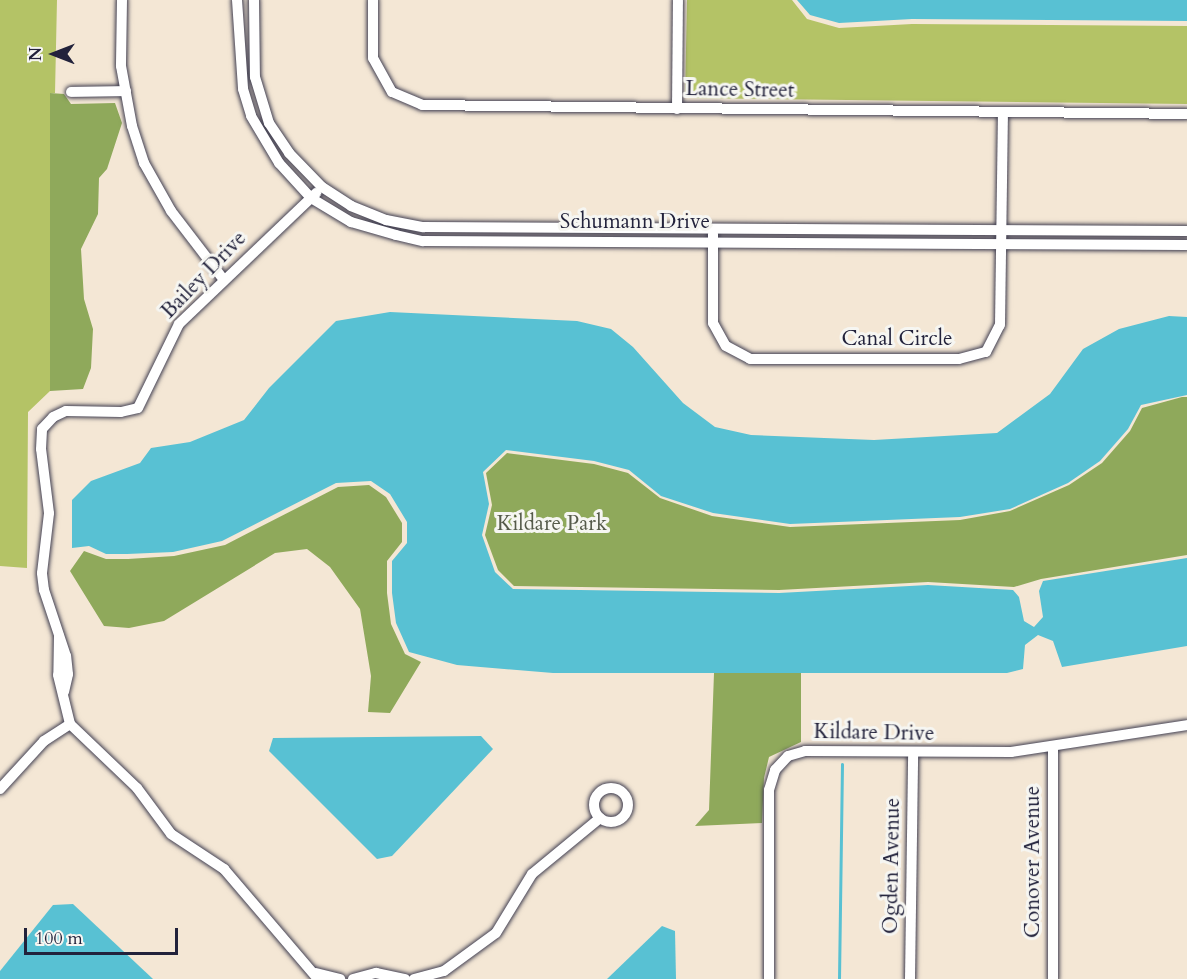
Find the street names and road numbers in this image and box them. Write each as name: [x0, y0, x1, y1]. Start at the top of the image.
street label: Lance Street: [685, 76, 795, 104]
street label: Schumann Drive: [560, 209, 710, 235]
street label: Bailey Drive: [156, 226, 252, 324]
street label: Canal Circle: [841, 326, 953, 352]
street label: Kildare Drive: [813, 719, 935, 747]
street label: Conover Avenue: [1020, 786, 1046, 938]
street label: Ogden Avenue: [878, 798, 906, 934]

